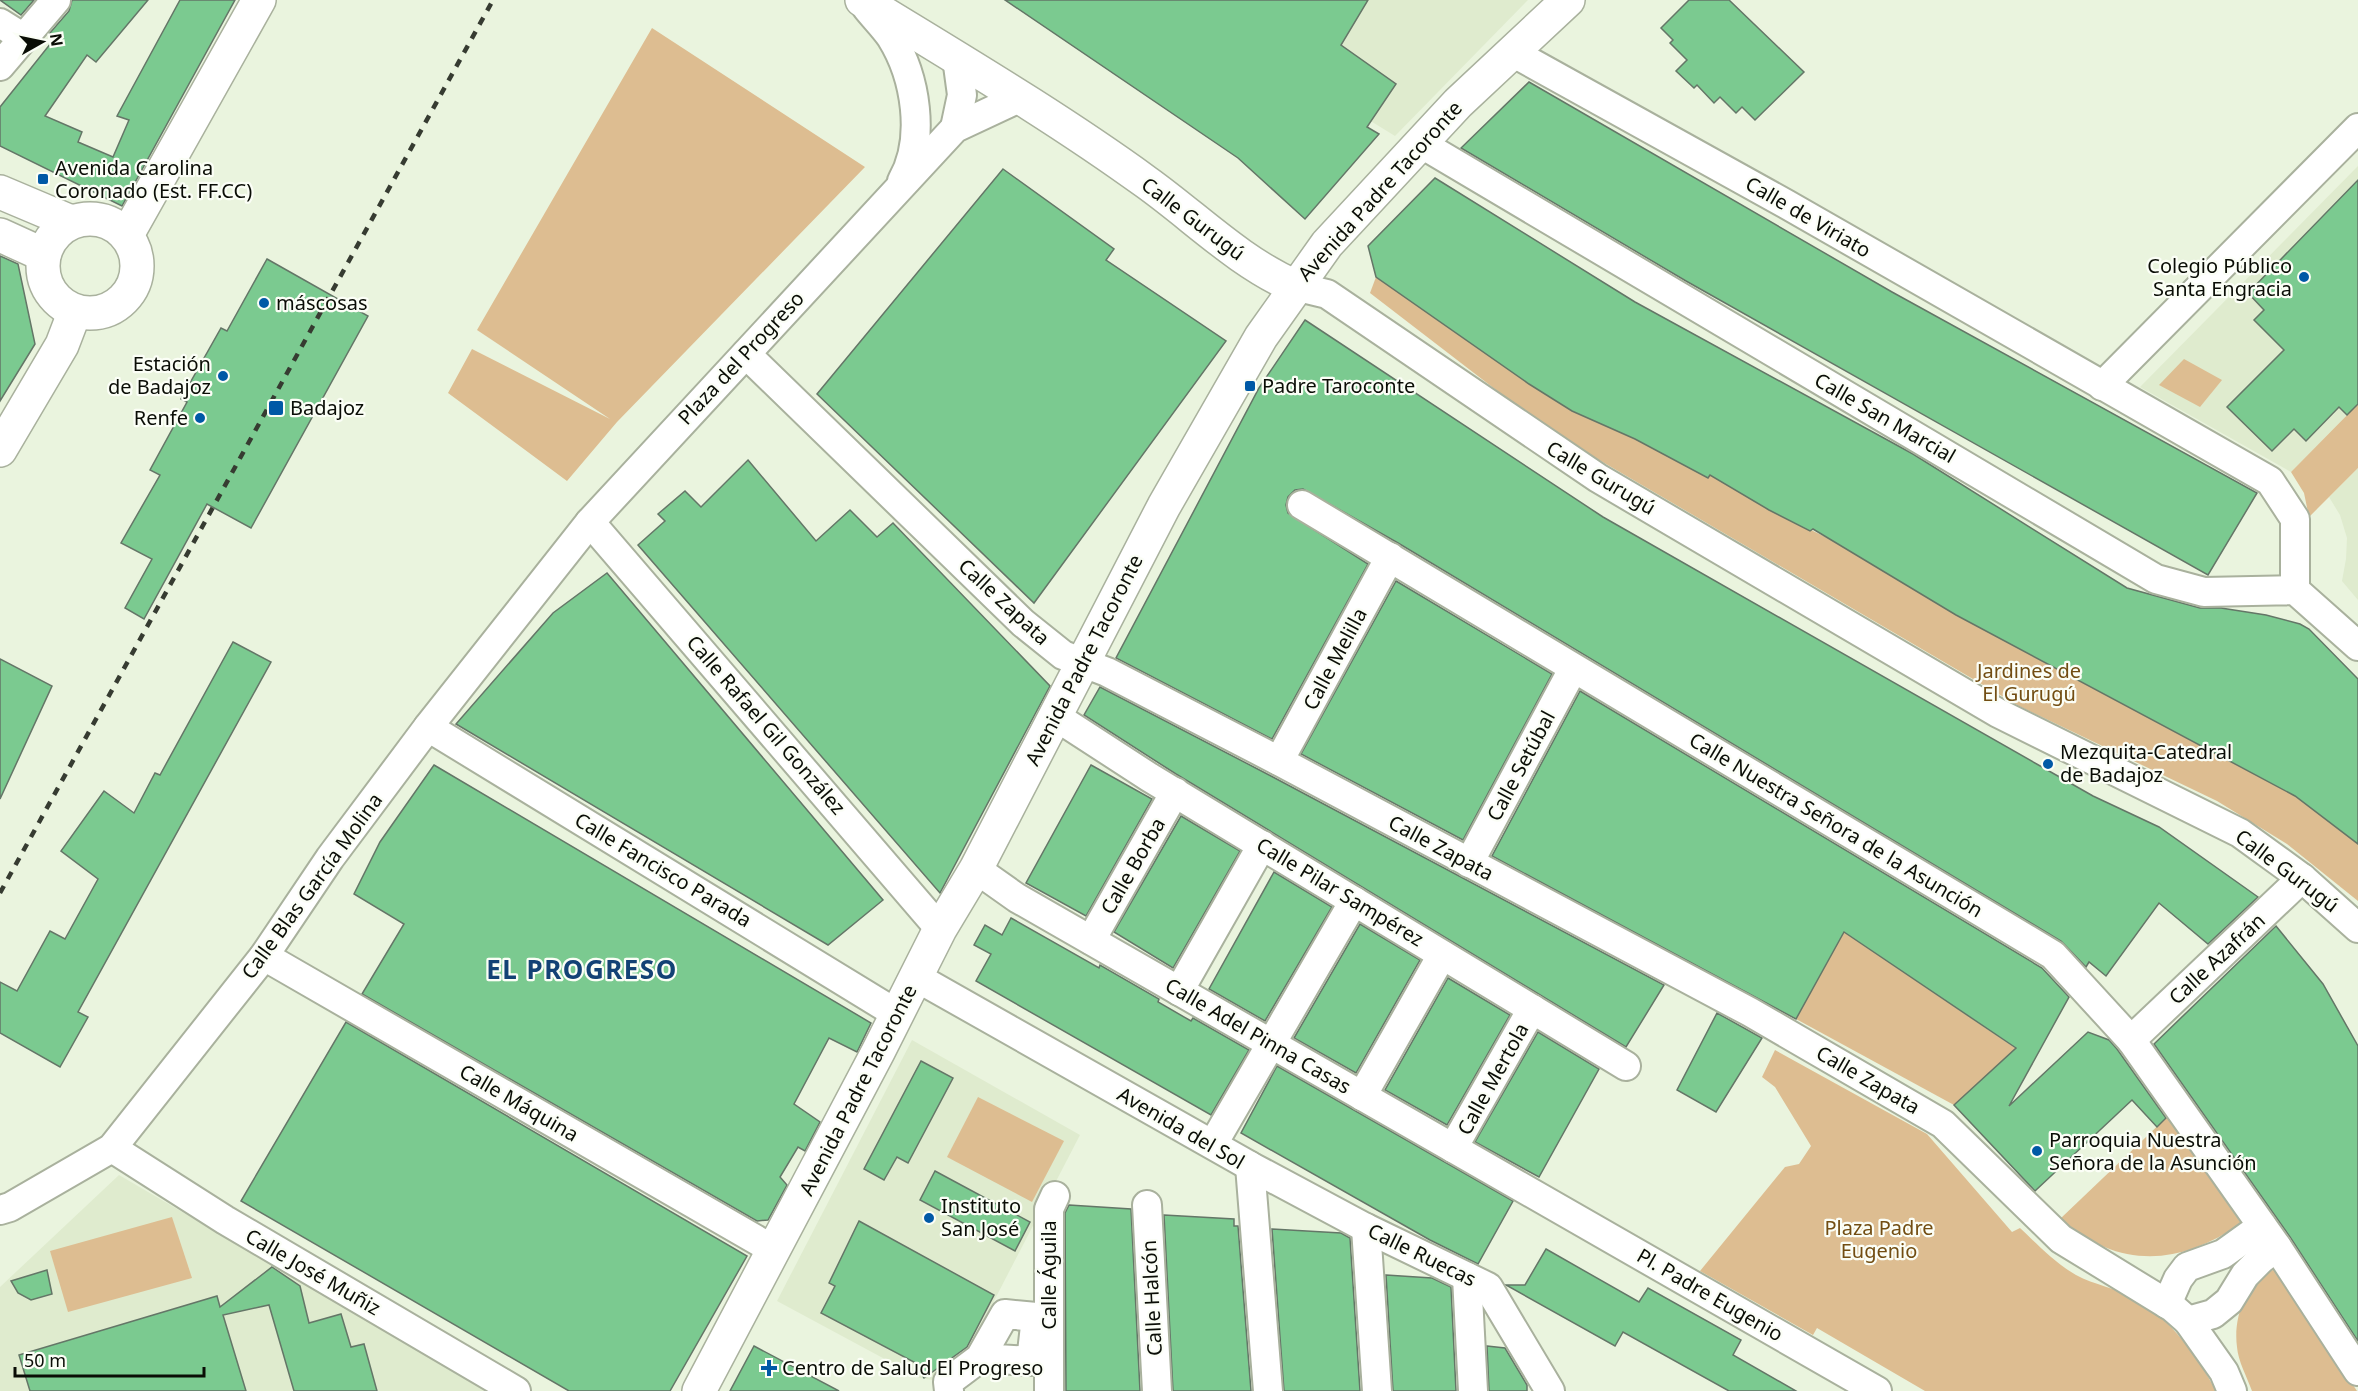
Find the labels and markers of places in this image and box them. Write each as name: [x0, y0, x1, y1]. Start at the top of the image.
place label: Avenida Carolina Coronado (Est. FF.CC): [55, 154, 252, 204]
marker: Avenida Carolina Coronado (Est. FF.CC): [36, 172, 50, 186]
place label: Colegio Público Santa Engracia: [2147, 252, 2292, 302]
marker: Colegio Público Santa Engracia: [2297, 270, 2311, 284]
place label: máscosas: [276, 289, 368, 316]
marker: máscosas: [257, 296, 271, 310]
place label: Estación de Badajoz: [108, 350, 211, 400]
marker: Estación de Badajoz: [216, 369, 230, 383]
place label: Padre Taroconte: [1262, 372, 1415, 399]
marker: Padre Taroconte: [1243, 379, 1257, 393]
place label: Badajoz: [290, 394, 364, 421]
marker: Badajoz: [267, 399, 285, 417]
place label: Renfe: [134, 404, 188, 431]
marker: Renfe: [193, 411, 207, 425]
place label: Mezquita-Catedral de Badajoz: [2060, 738, 2232, 788]
marker: Mezquita-Catedral de Badajoz: [2041, 757, 2055, 771]
place label: Parroquia Nuestra Señora de la Asunción: [2049, 1126, 2257, 1176]
marker: Parroquia Nuestra Señora de la Asunción: [2030, 1144, 2044, 1158]
place label: Instituto San José: [941, 1192, 1021, 1242]
marker: Instituto San José: [922, 1211, 936, 1225]
place label: Centro de Salud El Progreso: [782, 1354, 1043, 1381]
marker: Centro de Salud El Progreso: [760, 1359, 778, 1377]

